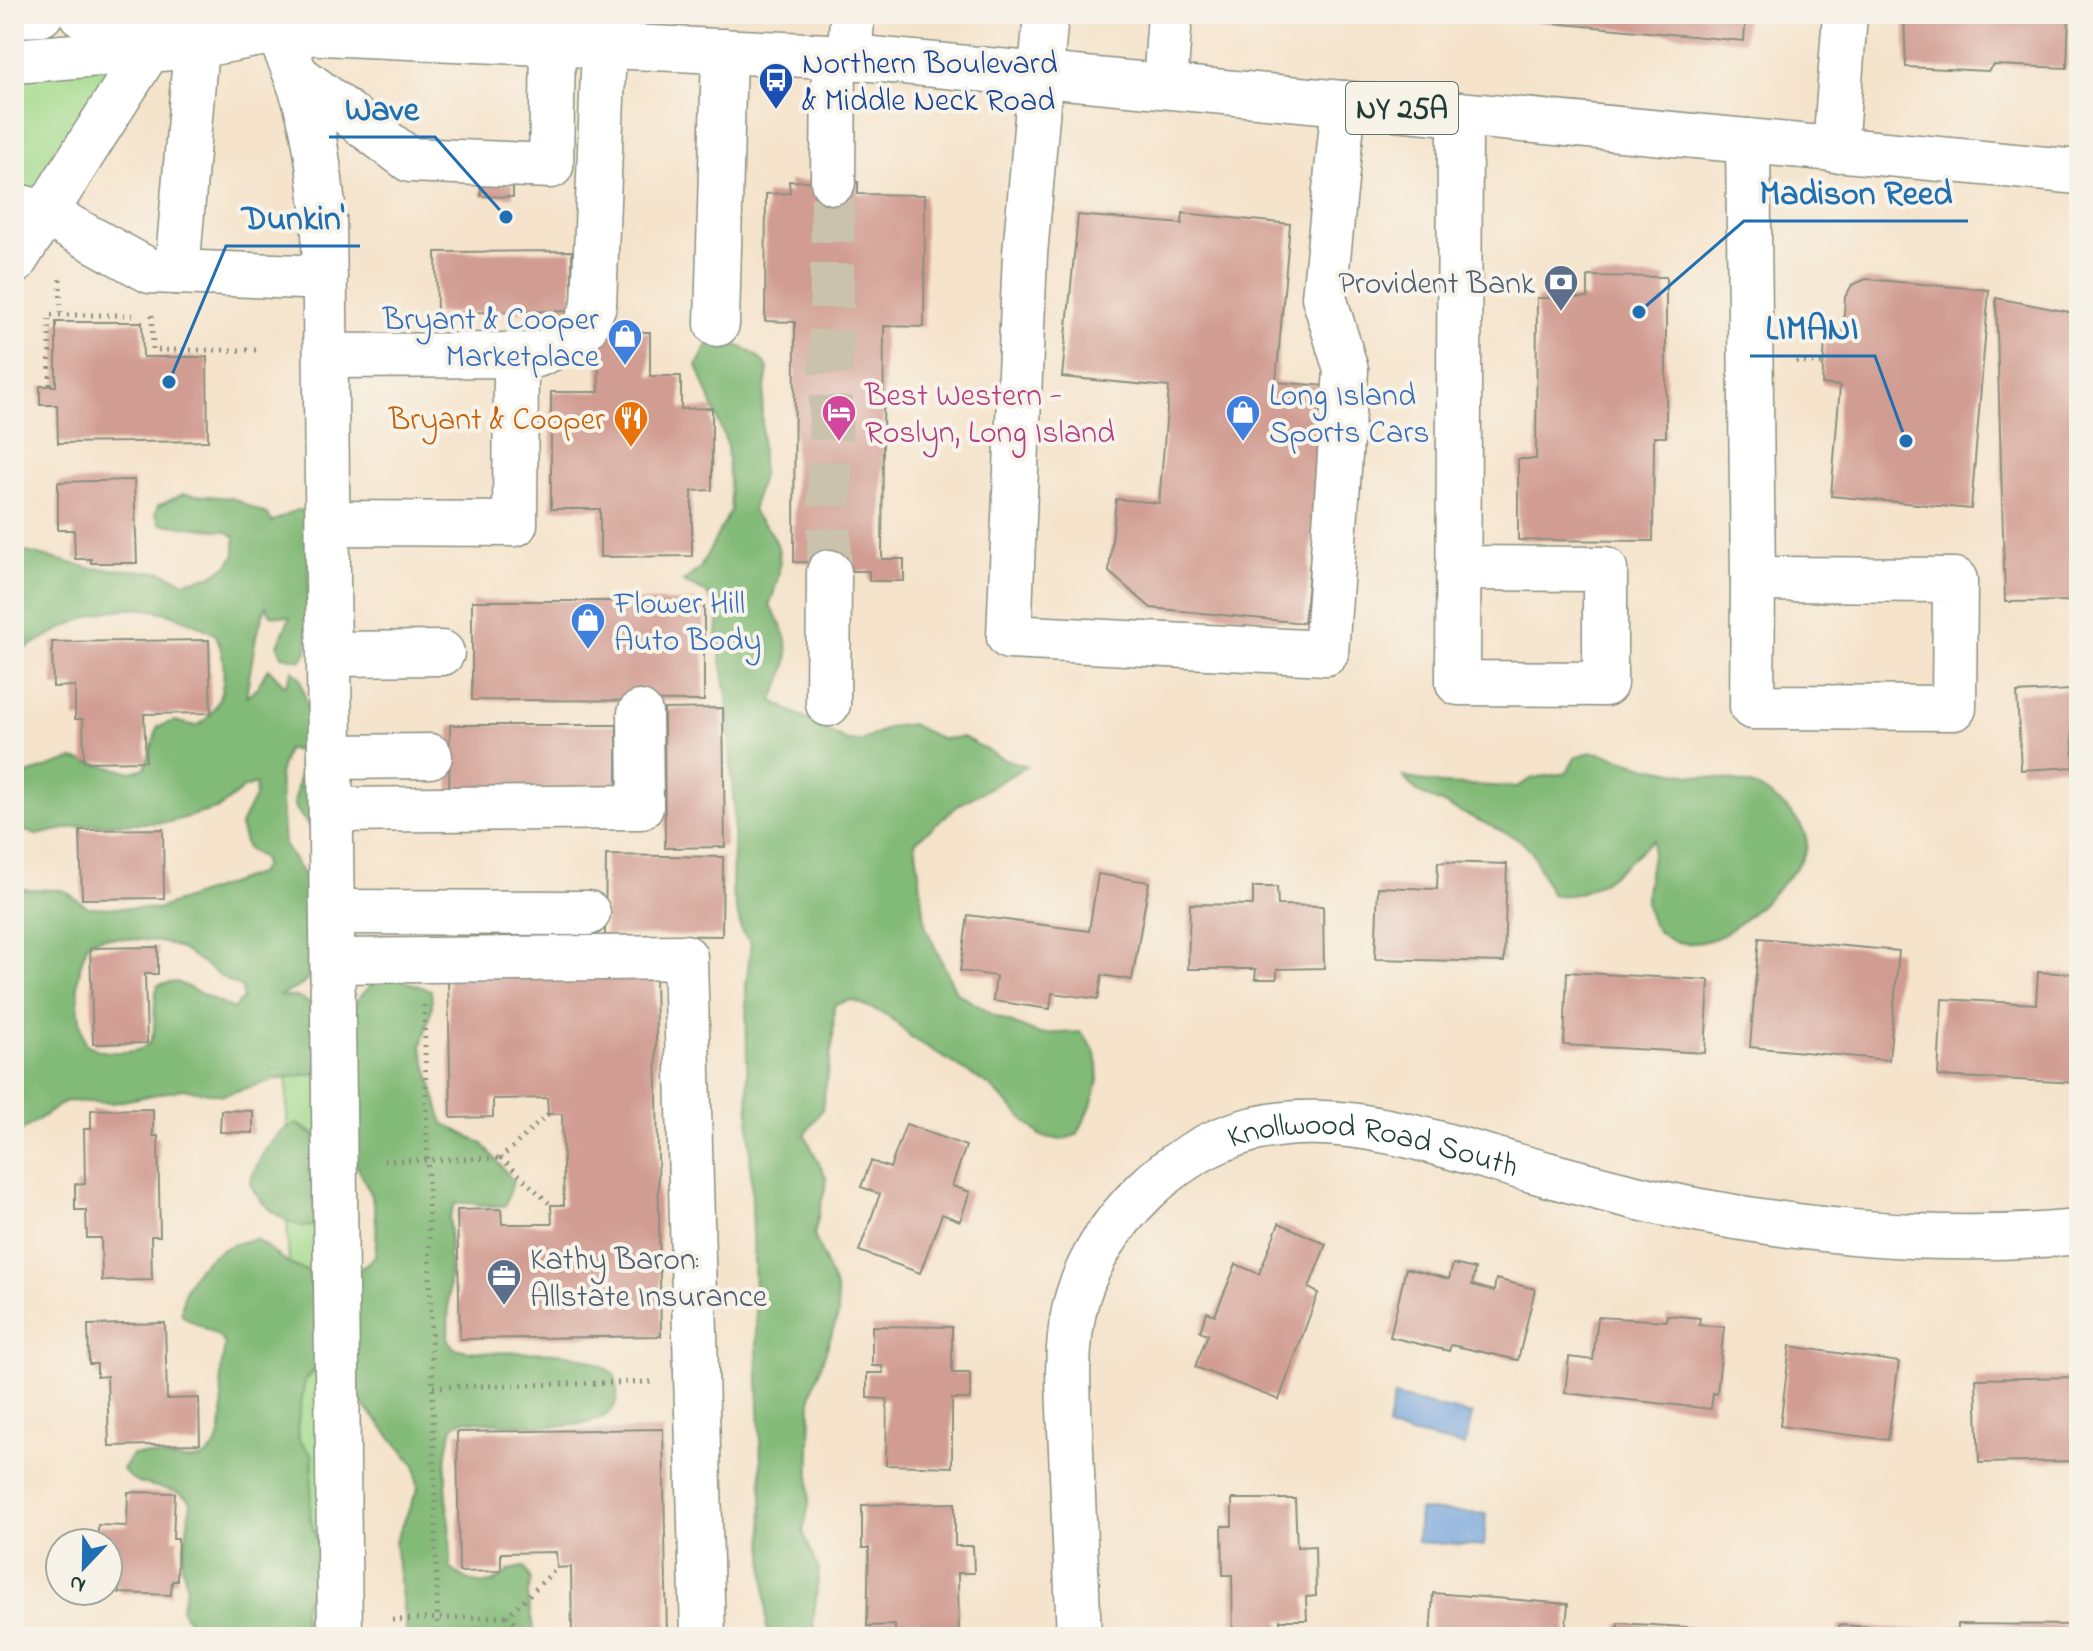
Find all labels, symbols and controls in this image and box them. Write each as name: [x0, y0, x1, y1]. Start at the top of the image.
place label: Northern Boulevard & Middle Neck Road: [802, 42, 1058, 126]
bus stop icon: Northern Boulevard & Middle Neck Road: [757, 61, 795, 111]
callout: Wave: [329, 79, 435, 137]
road number: NY 25A: [1346, 82, 1458, 134]
text: Wave: [345, 87, 420, 137]
callout: Madison Reed: [1744, 163, 1968, 221]
text: Madison Reed: [1760, 171, 1952, 221]
callout: Dunkin': [226, 188, 360, 246]
text: Dunkin': [240, 196, 345, 246]
place label: Provident Bank: [1338, 262, 1536, 309]
bank icon: Provident Bank: [1542, 263, 1580, 313]
place label: Bryant & Cooper Marketplace: [382, 298, 600, 382]
callout: LIMANI: [1750, 298, 1875, 356]
text: LIMANI: [1765, 306, 1859, 356]
shop icon: Bryant & Cooper Marketplace: [606, 317, 644, 367]
place label: Best Western - Roslyn, Long Island: [864, 374, 1115, 458]
place label: Long Island Sports Cars: [1269, 374, 1430, 458]
hotel icon: Best Western - Roslyn, Long Island: [820, 393, 858, 443]
shop icon: Long Island Sports Cars: [1224, 393, 1262, 443]
place label: Bryant & Cooper: [388, 398, 605, 445]
restaurant icon: Bryant & Cooper: [612, 399, 650, 449]
place label: Flower Hill Auto Body: [613, 582, 761, 666]
shop icon: Flower Hill Auto Body: [569, 601, 607, 651]
street label: Knollwood Road South: [1222, 1103, 1523, 1192]
place label: Kathy Baron: Allstate Insurance: [530, 1238, 768, 1322]
office icon: Kathy Baron: Allstate Insurance: [485, 1257, 523, 1307]
north arrow: [44, 1527, 124, 1607]
text: N: [65, 1565, 91, 1600]

